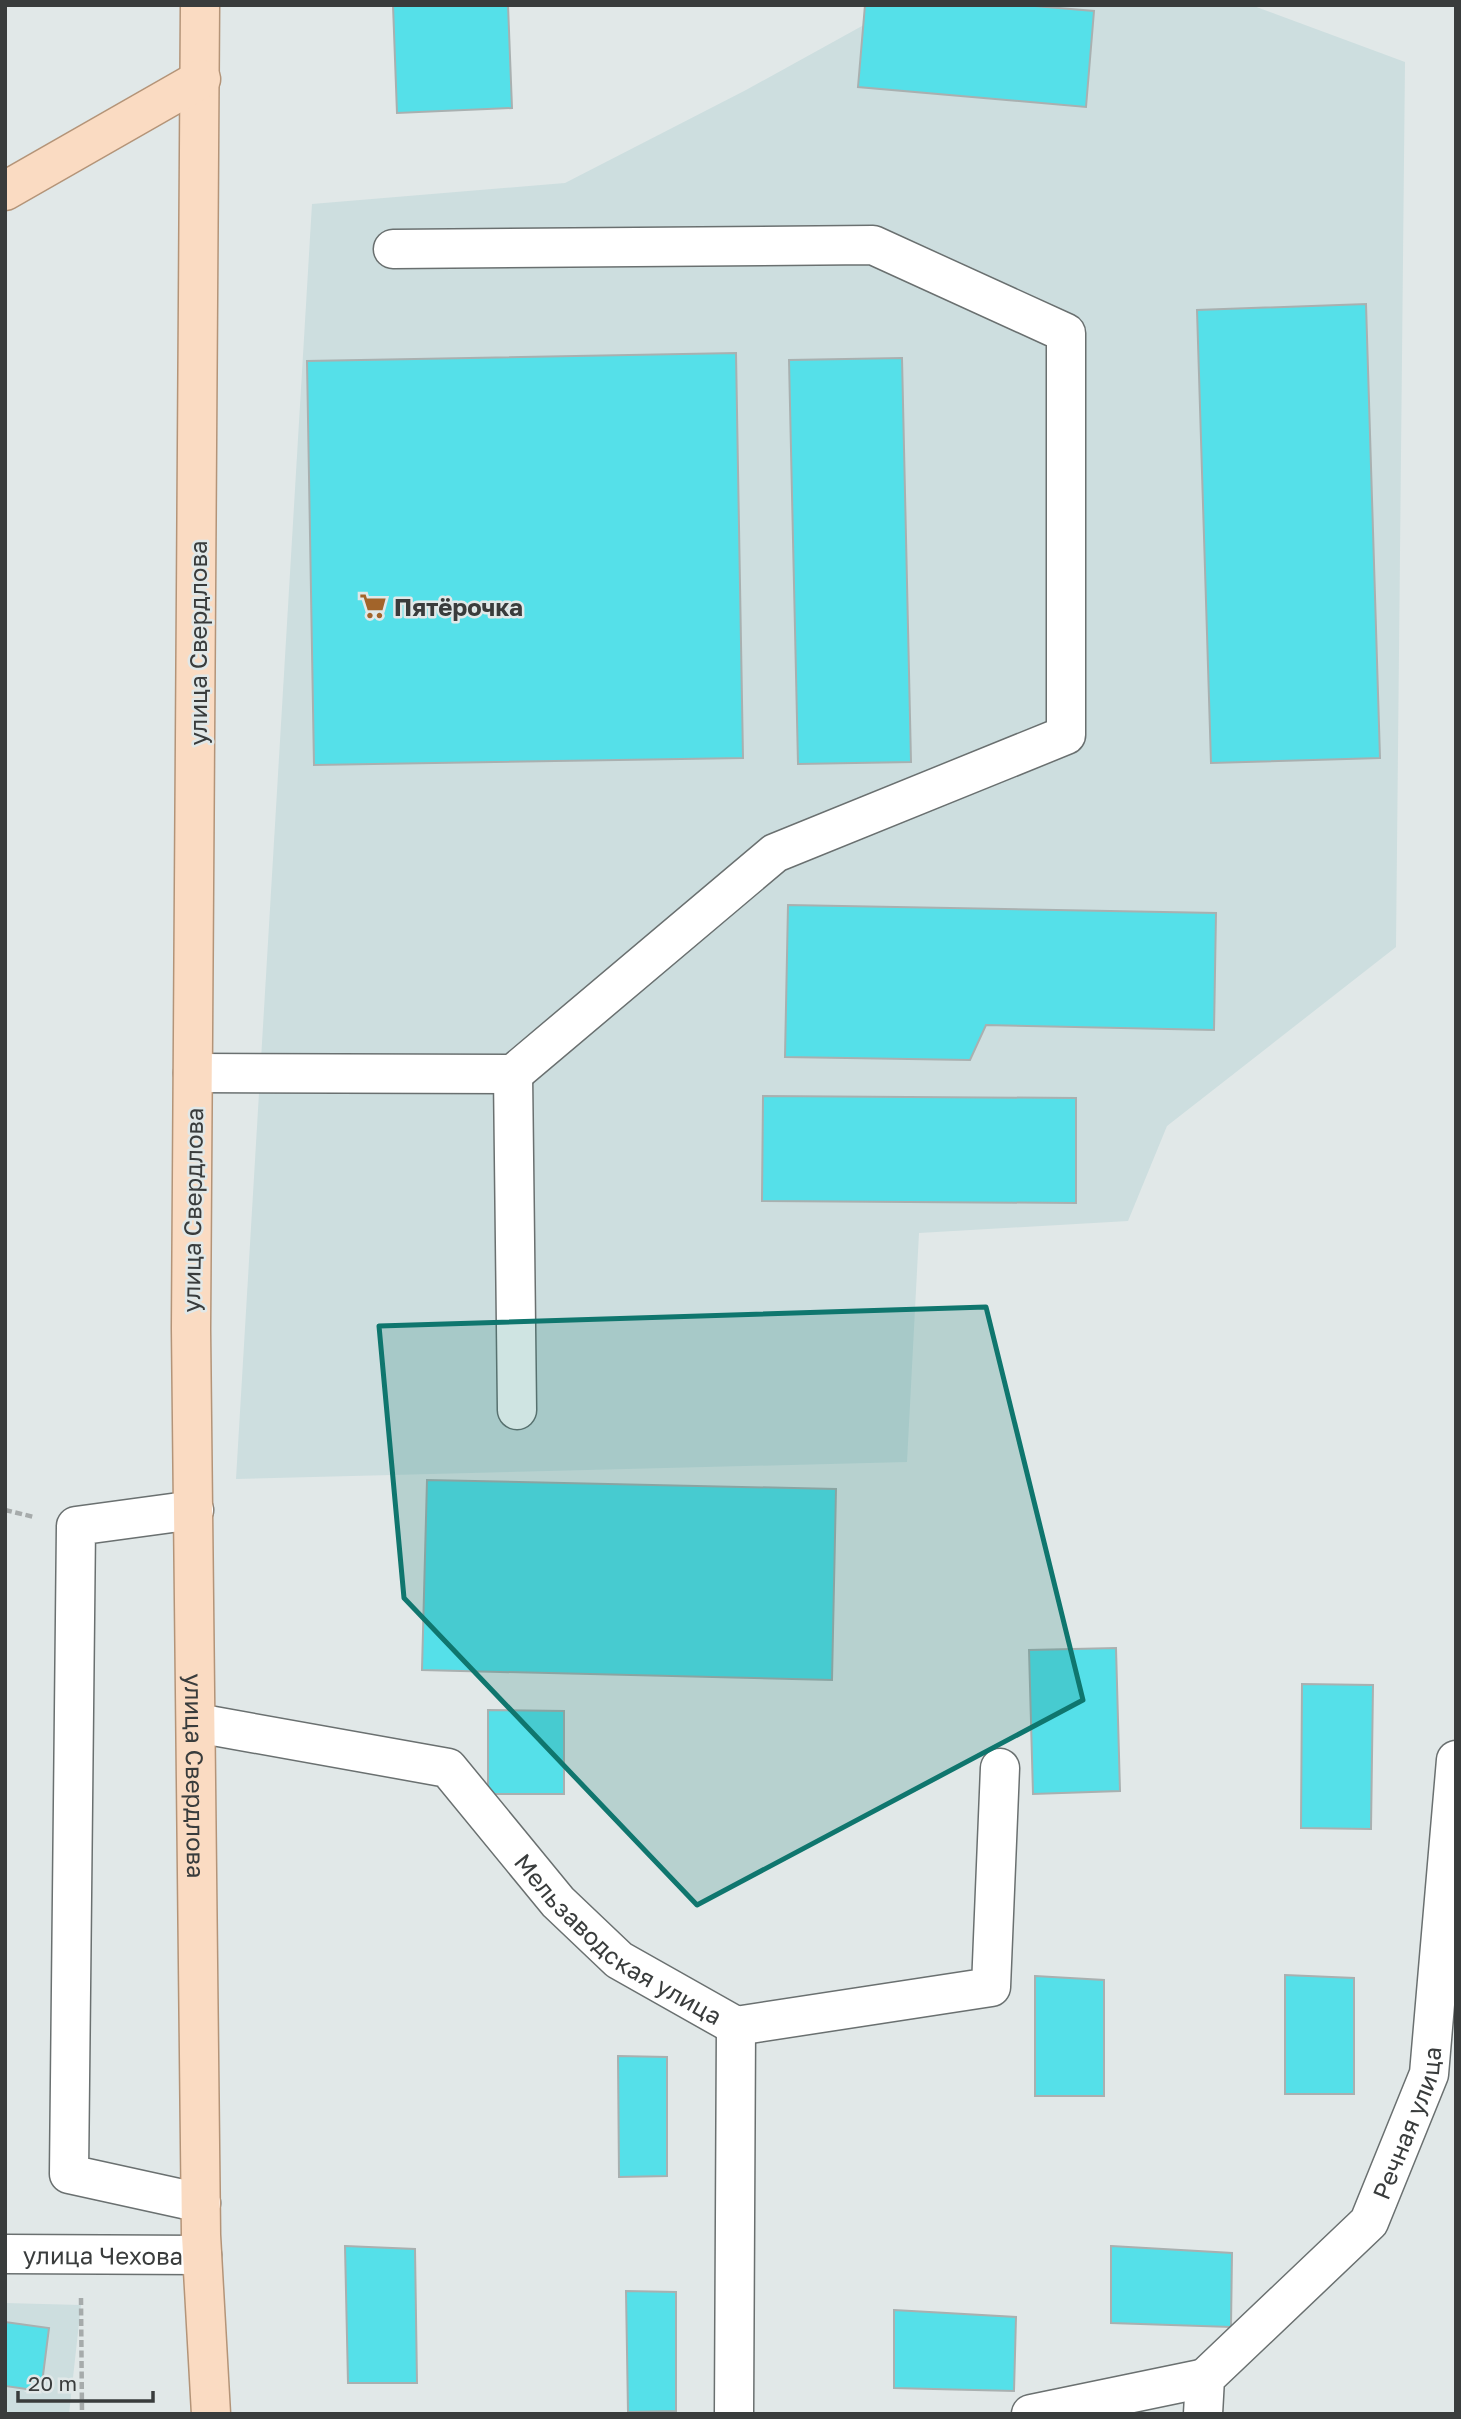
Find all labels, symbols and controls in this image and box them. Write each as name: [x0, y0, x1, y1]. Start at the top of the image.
street label: улица Свердлова: [183, 540, 212, 746]
supermarket icon: Пятёрочка: [358, 591, 388, 621]
place label: Пятёрочка: [394, 592, 523, 621]
street label: улица Свердлова: [176, 1107, 208, 1313]
street label: улица Свердлова: [180, 1673, 212, 1879]
street label: Мельзаводская улица: [509, 1847, 728, 2030]
street label: Речная улица: [1365, 2045, 1446, 2203]
street label: улица Чехова: [23, 2240, 183, 2269]
scale bar: [18, 2360, 152, 2404]
text: 20 m: [28, 2370, 77, 2396]

